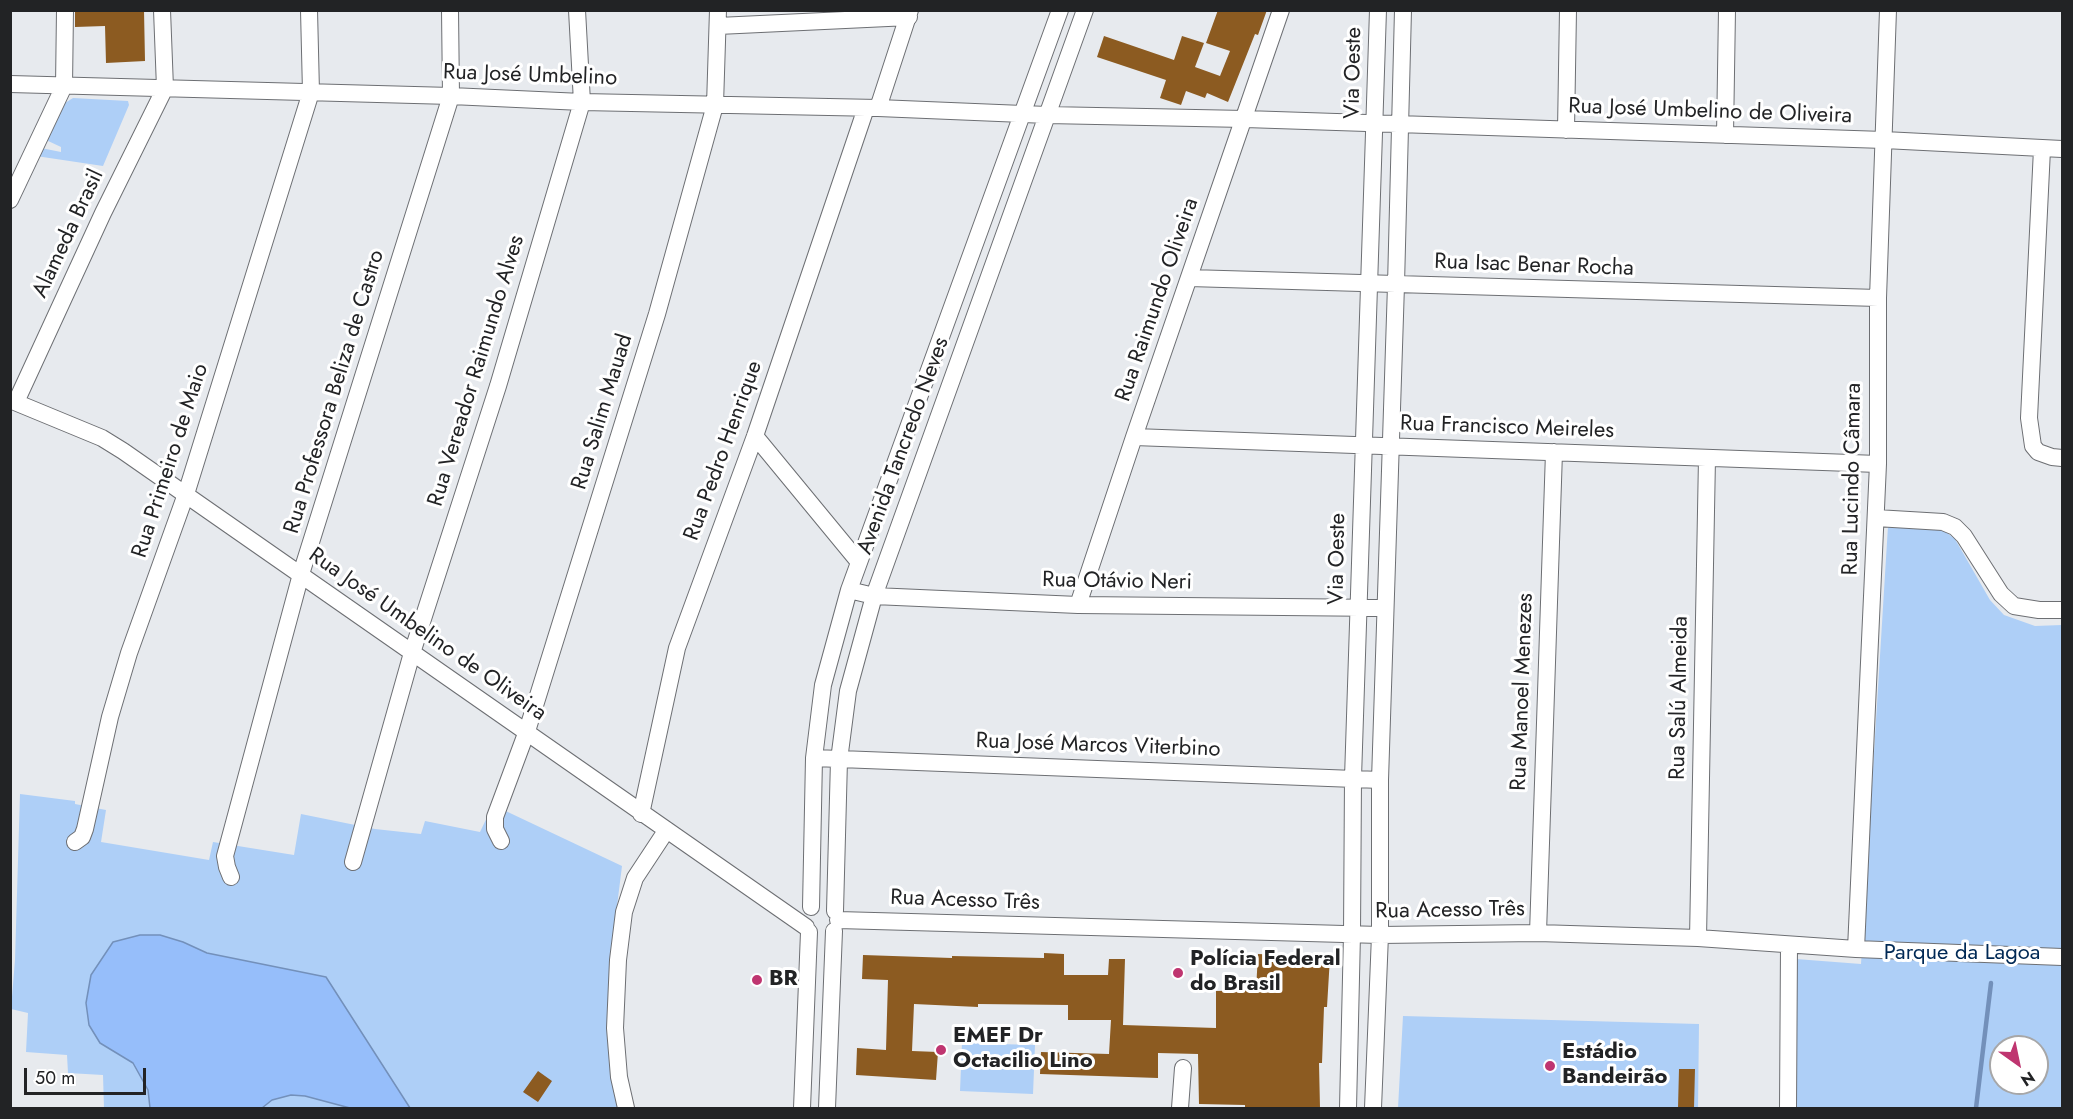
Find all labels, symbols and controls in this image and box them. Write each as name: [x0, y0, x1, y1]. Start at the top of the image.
street label: Via Oeste: [1340, 27, 1368, 119]
street label: Rua José Umbelino: [442, 60, 618, 92]
street label: Rua José Umbelino de Oliveira: [1568, 94, 1852, 130]
street label: Alameda Brasil: [28, 166, 110, 302]
street label: Rua Raimundo Oliveira: [1111, 195, 1205, 405]
street label: Rua Vereador Raimundo Alves: [423, 232, 531, 510]
street label: Rua Professora Beliza de Castro: [279, 247, 391, 537]
street label: Rua Isac Benar Rocha: [1434, 249, 1634, 283]
street label: Rua Salim Mauad: [567, 331, 639, 493]
street label: Avenida Tancredo Neves: [852, 334, 956, 558]
street label: Rua Pedro Henrique: [679, 357, 769, 545]
street label: Rua Primeiro de Maio: [127, 361, 215, 561]
street label: Rua Lucindo Câmara: [1838, 382, 1868, 576]
street label: Rua Francisco Meireles: [1400, 411, 1614, 445]
street label: Via Oeste: [1324, 513, 1352, 605]
street label: Rua José Umbelino de Oliveira: [303, 543, 551, 727]
street label: Rua Otávio Neri: [1042, 567, 1192, 597]
street label: Rua Manoel Menezes: [1506, 593, 1540, 791]
street label: Rua Salú Almeida: [1665, 616, 1695, 780]
street label: Rua José Marcos Viterbino: [975, 729, 1221, 763]
street label: Rua Acesso Três: [890, 885, 1040, 917]
street label: Rua Acesso Três: [1375, 896, 1525, 926]
park label: Parque da Lagoa: [1884, 941, 2040, 967]
place label: Polícia Federal do Brasil: [1190, 947, 1341, 998]
marker: Polícia Federal do Brasil: [1171, 966, 1185, 980]
place label: BR: [769, 967, 798, 993]
marker: BR: [750, 973, 764, 987]
place label: EMEF Dr Octacilio Lino: [953, 1024, 1093, 1076]
north arrow: [1989, 1035, 2049, 1095]
place label: Estádio Bandeirão: [1562, 1040, 1667, 1092]
marker: EMEF Dr Octacilio Lino: [934, 1043, 948, 1057]
scale bar: [27, 1056, 148, 1094]
marker: Estádio Bandeirão: [1543, 1059, 1557, 1073]
text: 50 m: [35, 1065, 75, 1091]
text: N: [2016, 1066, 2040, 1092]

